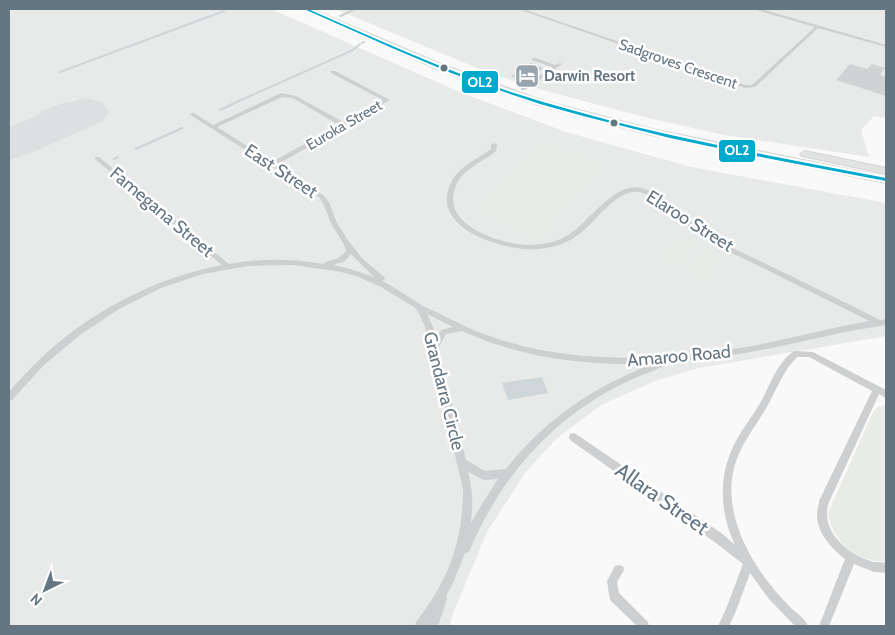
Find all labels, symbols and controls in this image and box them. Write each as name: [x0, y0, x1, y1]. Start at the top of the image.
street label: Sadgroves Crescent: [616, 35, 740, 93]
unlabelled marker: [439, 63, 449, 73]
hotel icon: Darwin Resort: [514, 63, 540, 89]
place label: Darwin Resort: [544, 67, 635, 85]
line badge: OL2: [461, 70, 499, 94]
text: OL2: [467, 73, 493, 91]
street label: Euroka Street: [303, 96, 385, 154]
unlabelled marker: [609, 118, 619, 128]
street label: East Street: [240, 139, 322, 203]
line badge: OL2: [718, 139, 756, 163]
text: OL2: [724, 141, 750, 159]
street label: Famegana Street: [106, 162, 218, 262]
street label: Elaroo Street: [642, 186, 738, 256]
street label: Grandarra Circle: [419, 329, 469, 453]
street label: Amaroo Road: [626, 341, 732, 371]
street label: Allara Street: [611, 457, 714, 540]
north arrow: [20, 565, 70, 615]
text: N: [27, 590, 46, 610]

